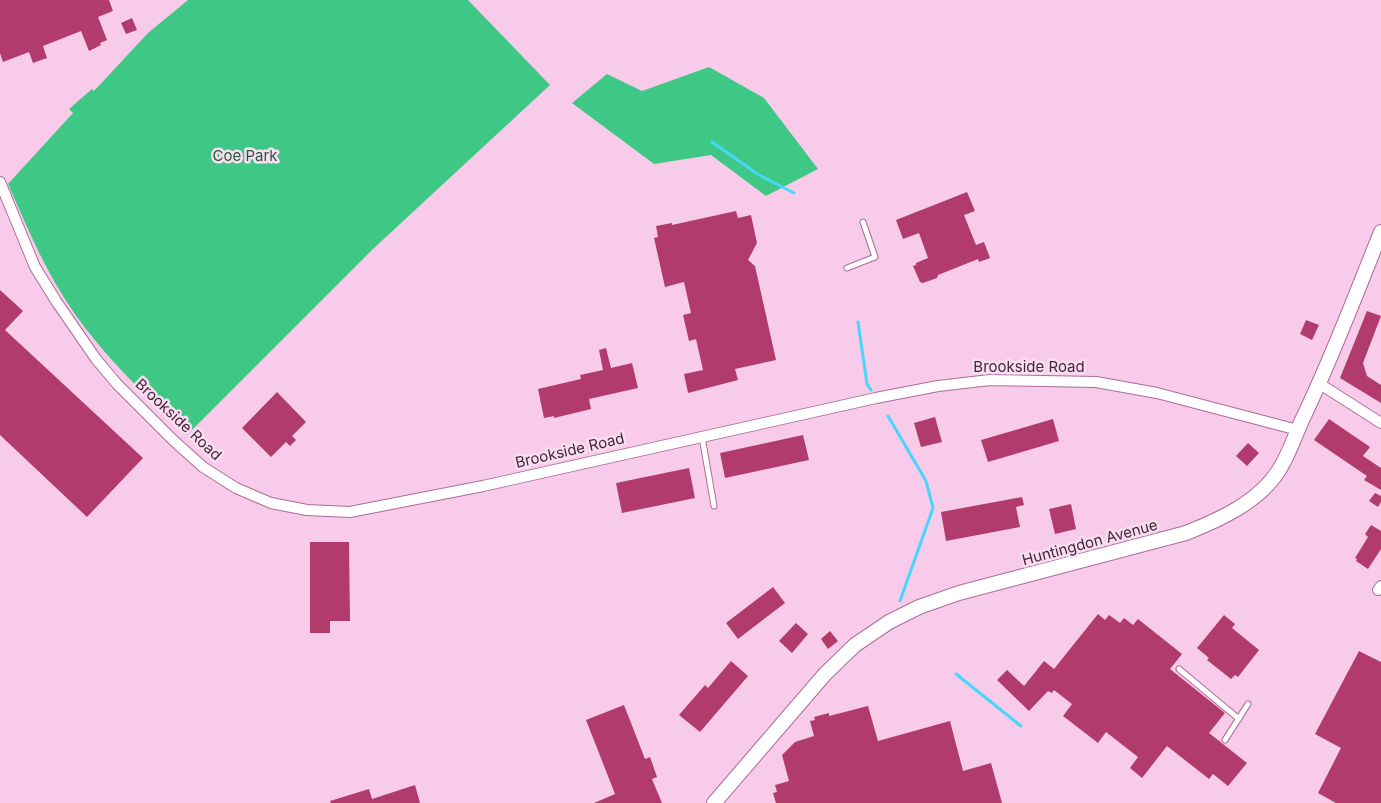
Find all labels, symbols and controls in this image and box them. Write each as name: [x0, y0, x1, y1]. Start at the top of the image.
park label: Coe Park: [212, 147, 278, 165]
street label: Brookside Road: [973, 358, 1085, 376]
street label: Brookside Road: [131, 375, 225, 465]
street label: Brookside Road: [514, 430, 626, 472]
street label: Huntingdon Avenue: [1020, 516, 1160, 570]

